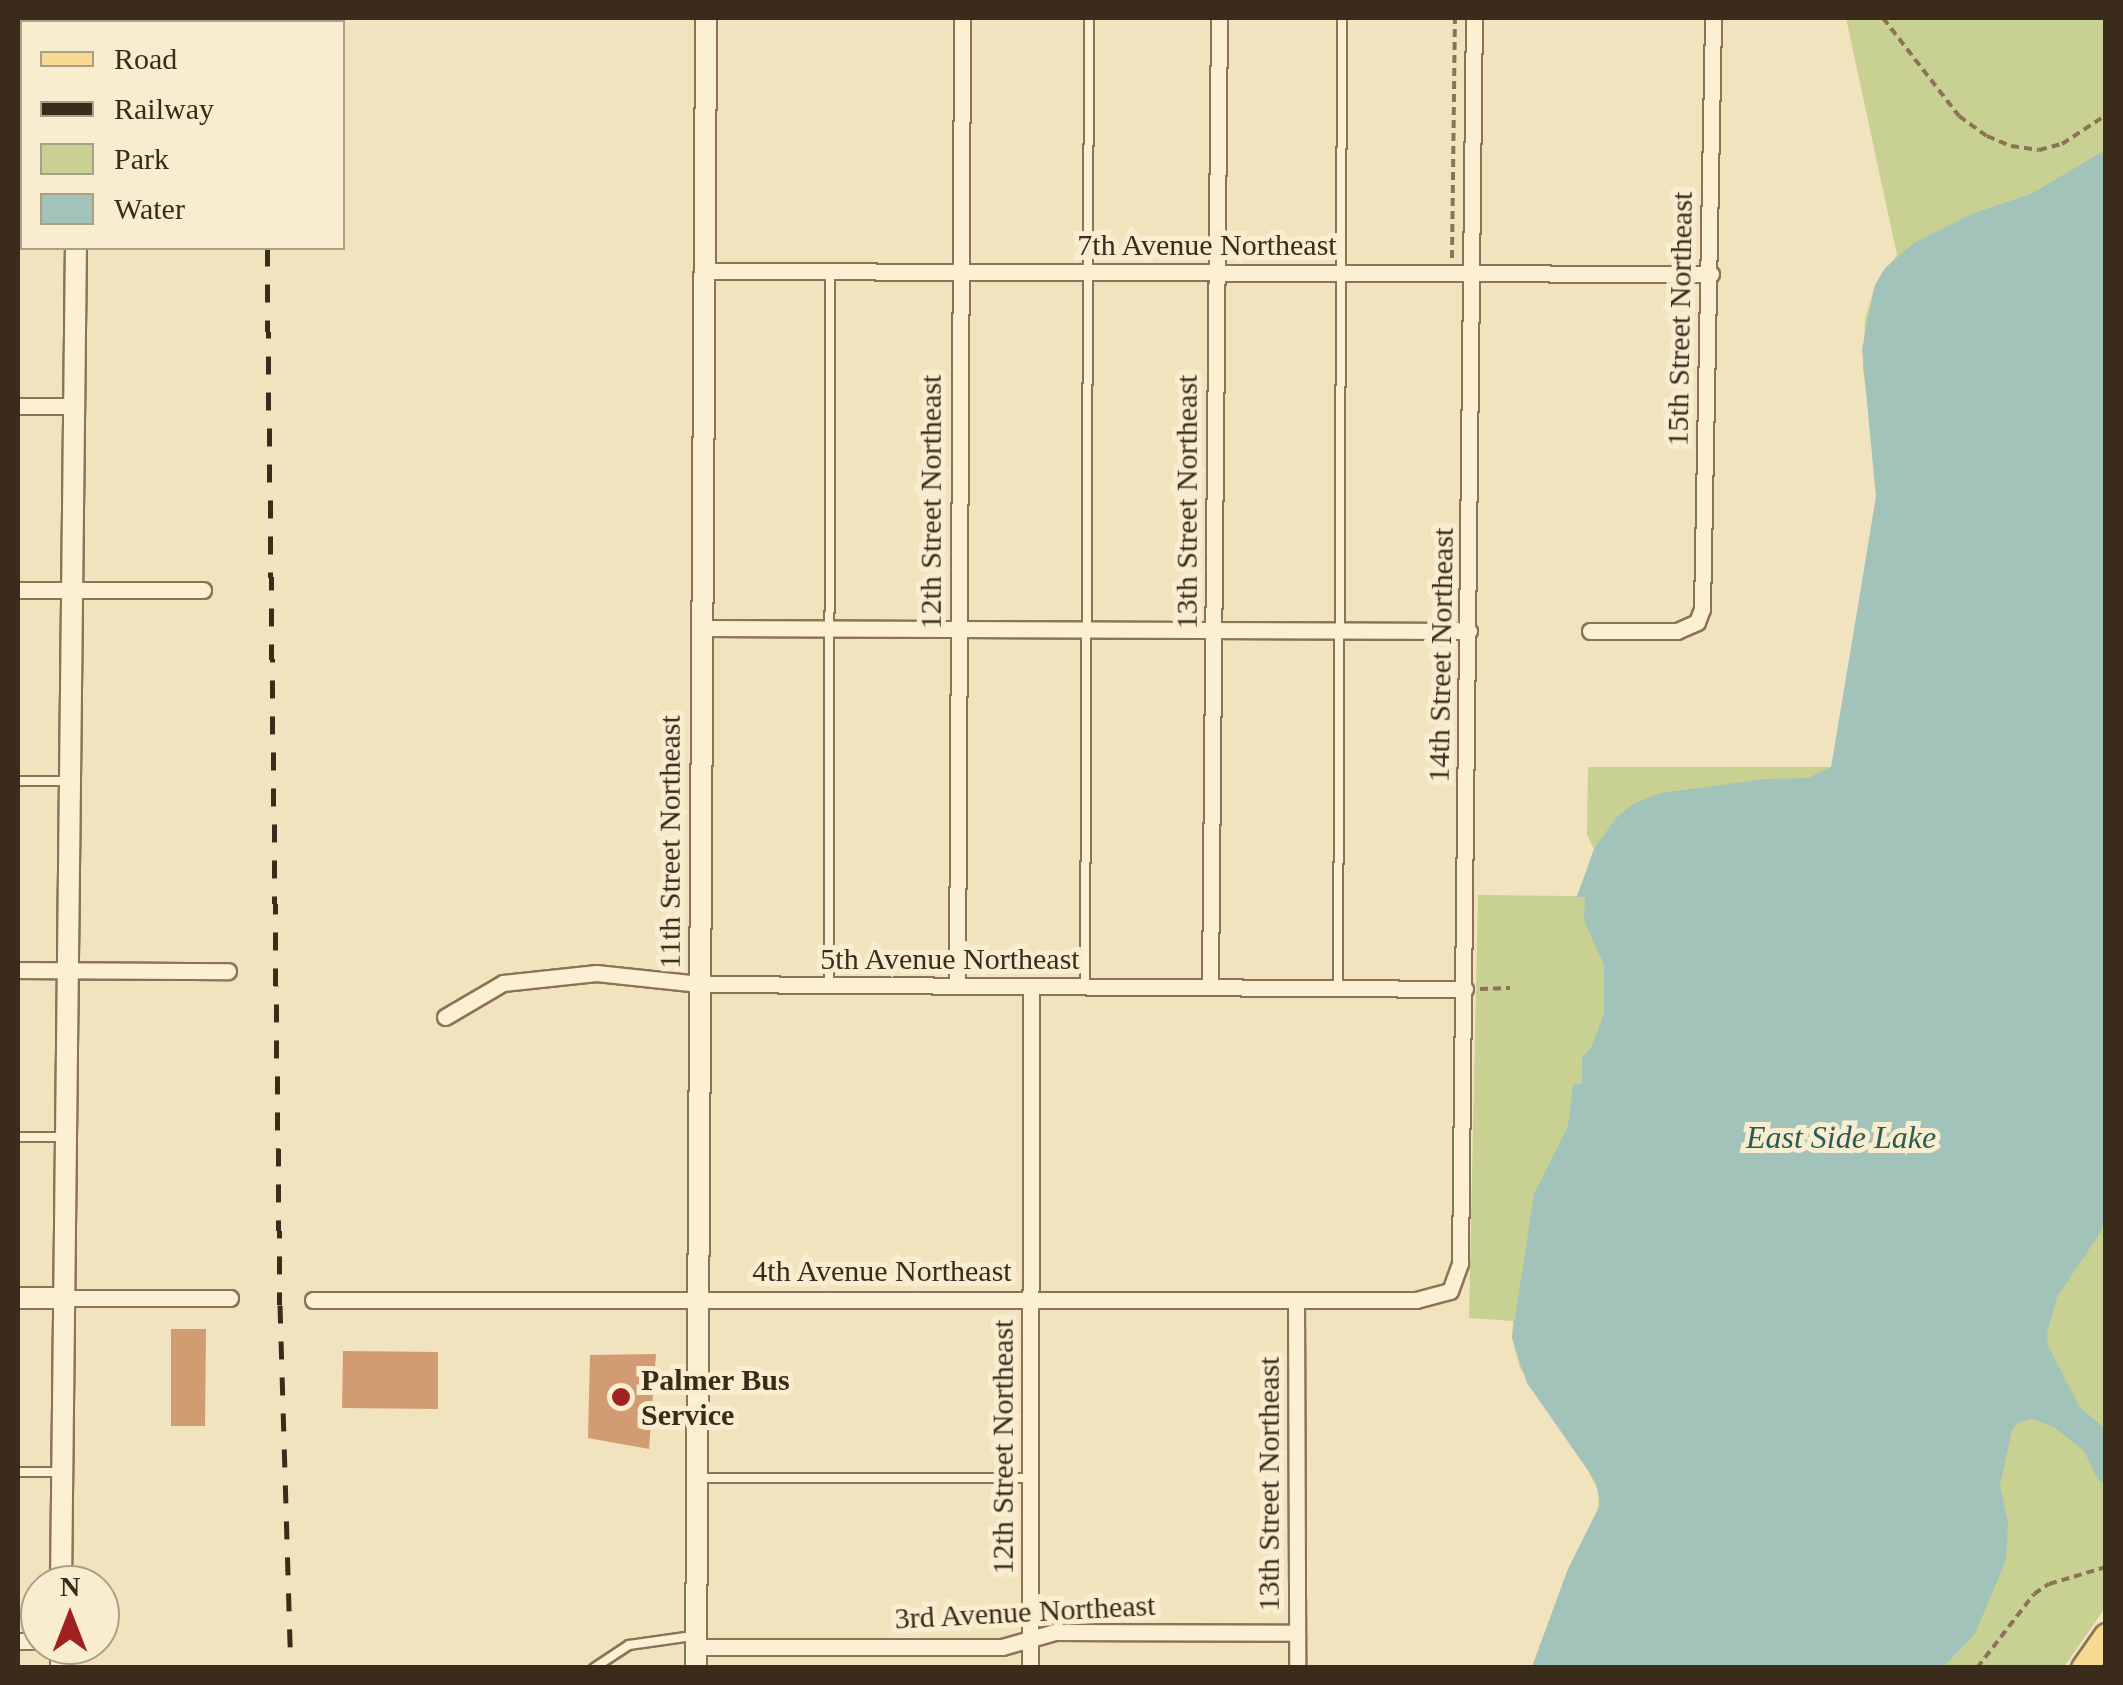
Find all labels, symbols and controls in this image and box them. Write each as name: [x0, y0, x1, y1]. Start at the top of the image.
legend: [20, 20, 345, 250]
text: Road: [114, 42, 177, 75]
text: Railway: [114, 92, 214, 125]
text: Park: [114, 142, 169, 175]
street label: 15th Street Northeast: [1660, 191, 1700, 447]
text: Water: [114, 192, 185, 225]
street label: 7th Avenue Northeast: [1076, 227, 1338, 263]
street label: 12th Street Northeast: [913, 375, 949, 629]
street label: 13th Street Northeast: [1169, 375, 1205, 629]
street label: 14th Street Northeast: [1421, 527, 1461, 783]
street label: 11th Street Northeast: [652, 715, 688, 969]
street label: 5th Avenue Northeast: [819, 941, 1081, 977]
water label: East Side Lake: [1746, 1118, 1936, 1156]
street label: 4th Avenue Northeast: [751, 1253, 1013, 1289]
street label: 12th Street Northeast: [985, 1320, 1021, 1574]
street label: 13th Street Northeast: [1251, 1357, 1287, 1611]
place label: Palmer Bus Service: [641, 1362, 790, 1432]
marker: Palmer Bus Service: [610, 1386, 632, 1408]
north arrow: [20, 1565, 120, 1665]
text: N: [60, 1571, 80, 1602]
street label: 3rd Avenue Northeast: [893, 1587, 1157, 1637]

